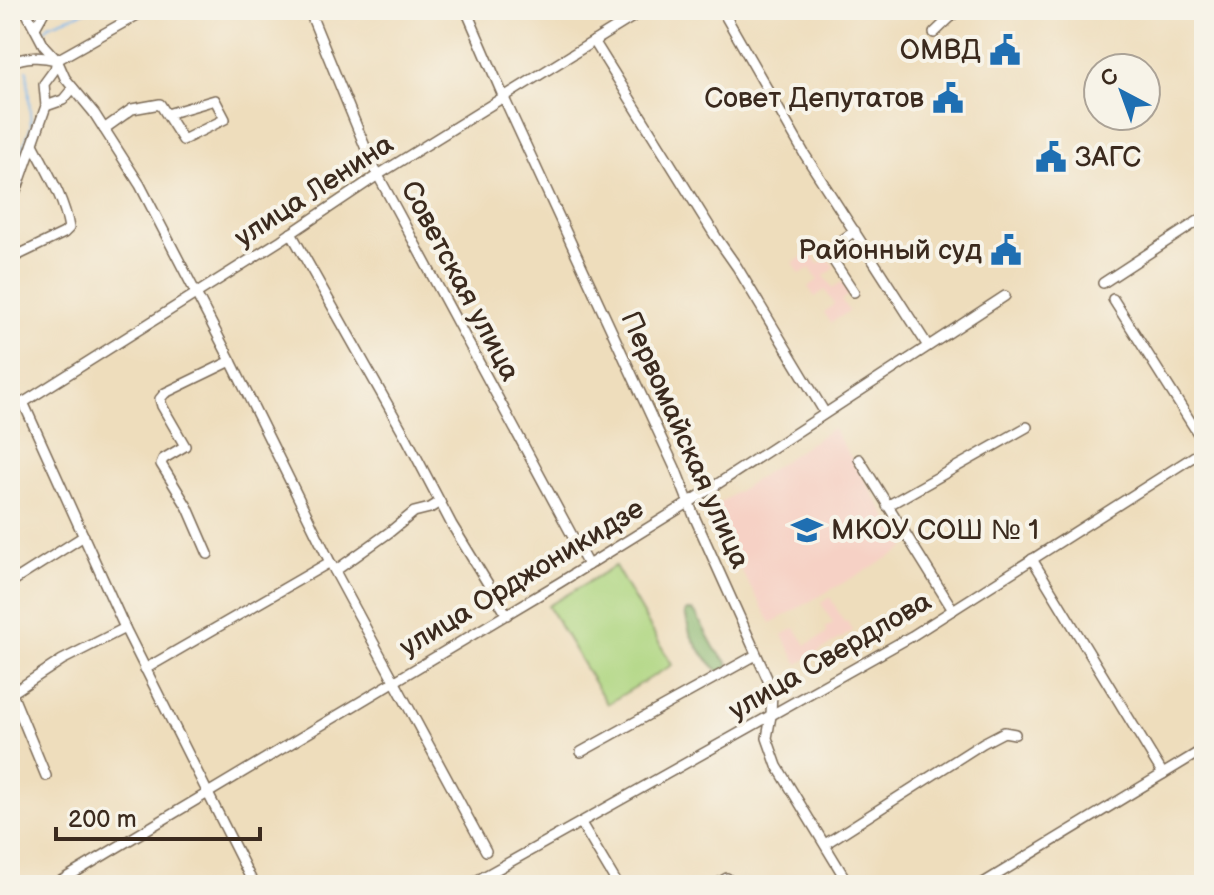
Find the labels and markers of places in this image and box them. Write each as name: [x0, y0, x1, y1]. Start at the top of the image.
public building icon: ОМВД: [988, 33, 1022, 67]
place label: ОМВД: [900, 34, 981, 67]
public building icon: Совет Депутатов: [931, 81, 965, 115]
place label: Совет Депутатов: [704, 82, 924, 115]
public building icon: ЗАГС: [1034, 140, 1068, 174]
place label: ЗАГС: [1075, 141, 1141, 174]
public building icon: Районный суд: [989, 233, 1023, 267]
place label: Районный суд: [798, 234, 982, 267]
school or university icon: МКОУ СОШ № 1: [790, 513, 824, 547]
place label: МКОУ СОШ № 1: [831, 514, 1039, 547]

